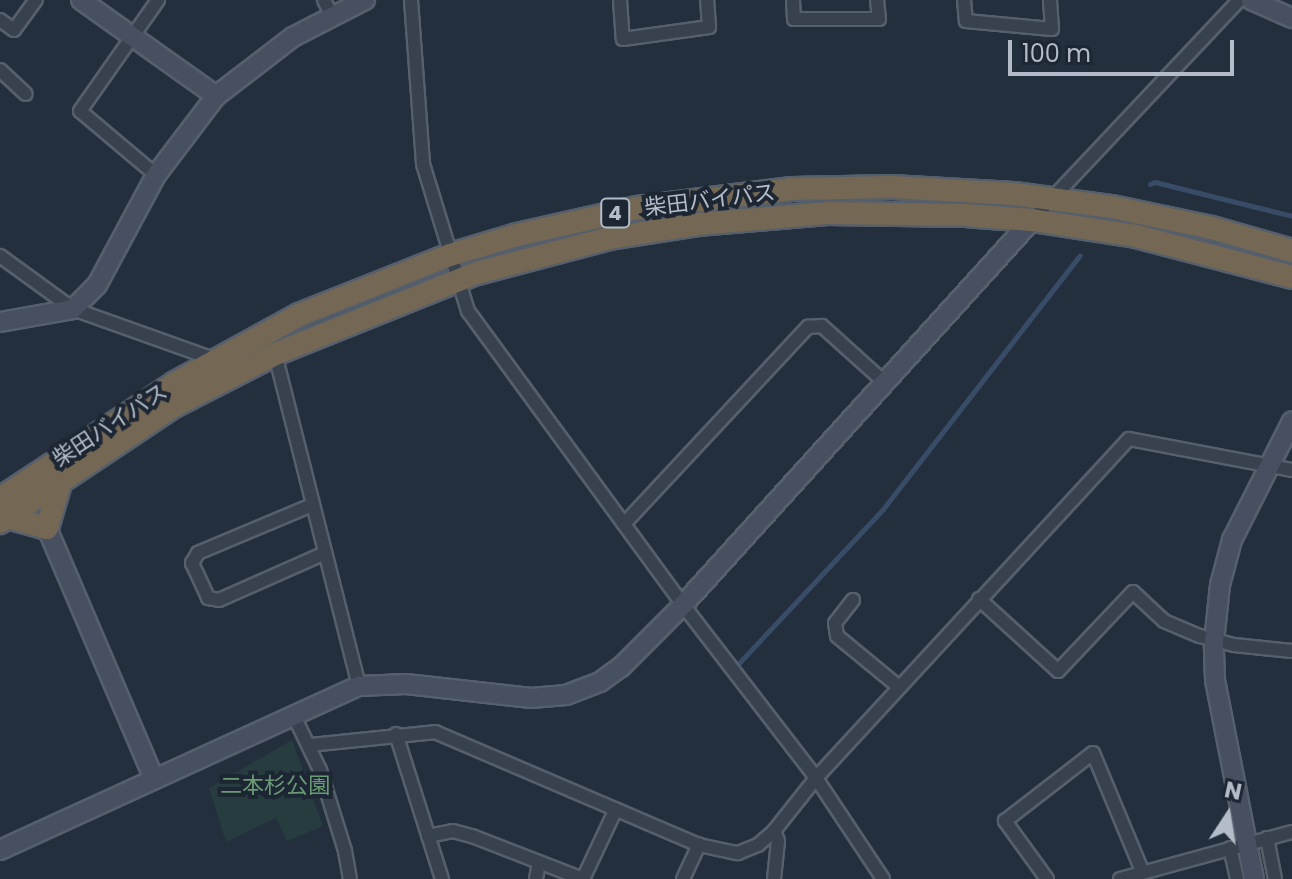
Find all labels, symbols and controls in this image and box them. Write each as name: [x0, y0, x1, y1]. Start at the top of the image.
scale bar: [1012, 24, 1238, 74]
text: 100 m: [1022, 37, 1091, 70]
street label: 柴田バイパス: [643, 179, 777, 221]
road number: 4: [599, 197, 631, 229]
street label: 柴田バイパス: [47, 378, 173, 472]
park label: 二本杉公園: [220, 773, 330, 799]
text: N: [1222, 774, 1244, 808]
north arrow: [1188, 775, 1268, 855]

